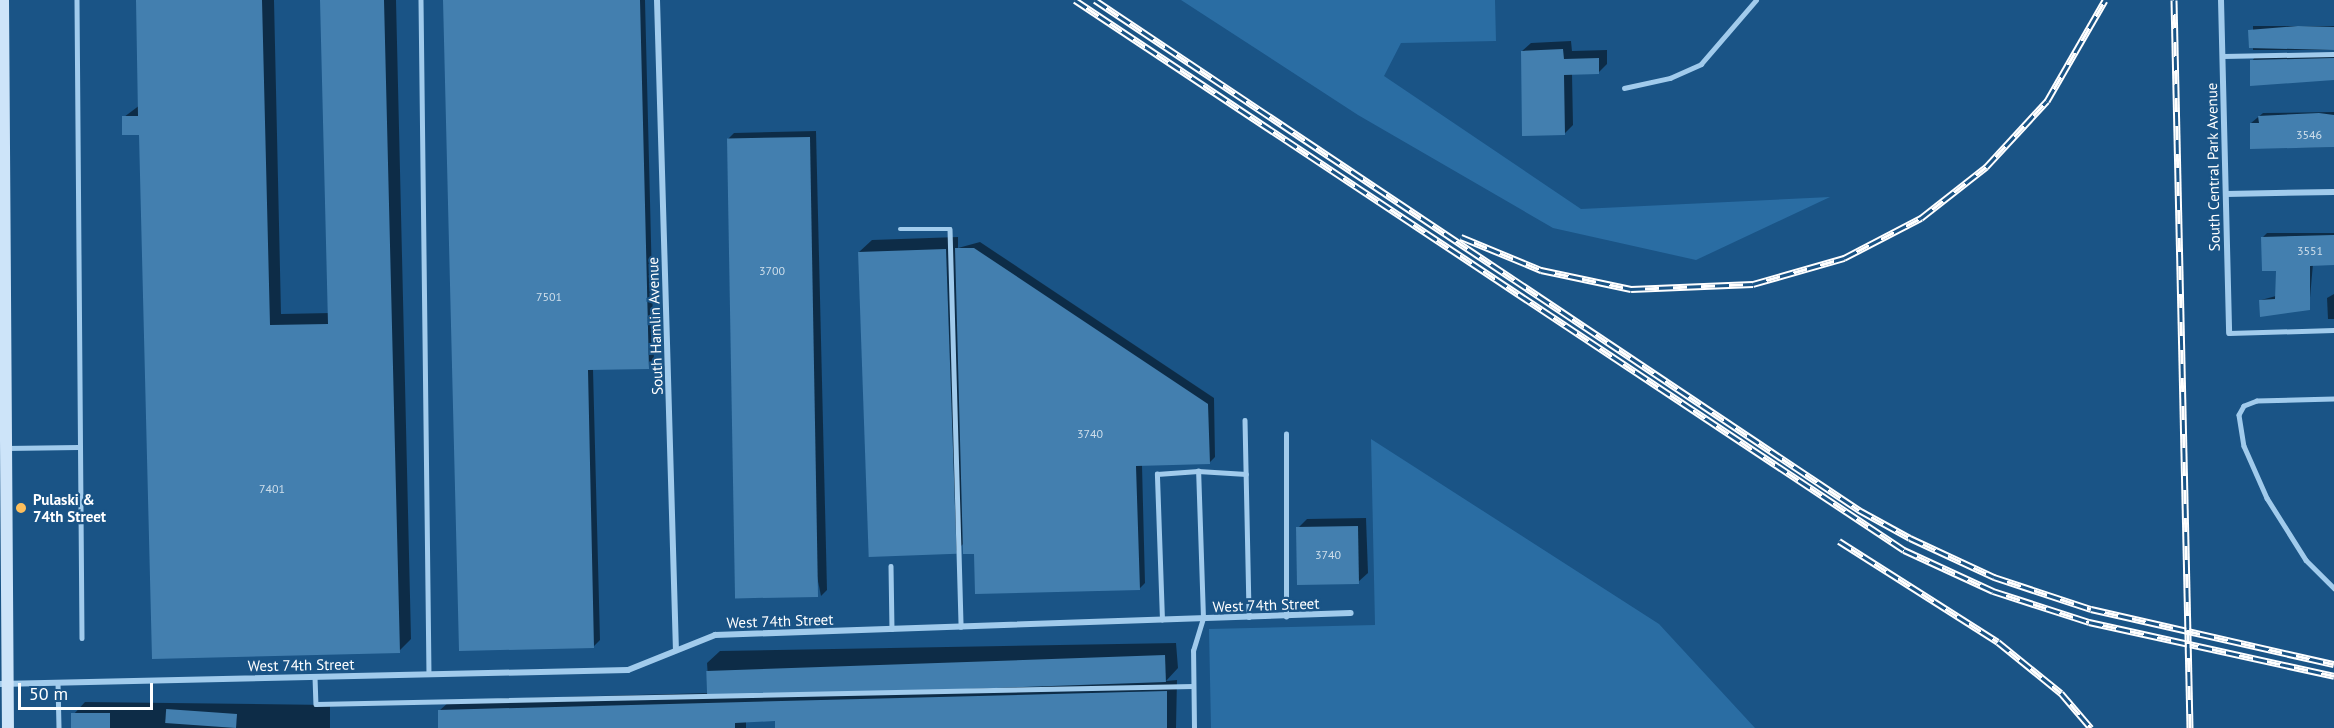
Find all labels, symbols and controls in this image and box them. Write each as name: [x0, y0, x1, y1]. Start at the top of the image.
street label: South Central Park Avenue: [2203, 82, 2223, 252]
house number: 3546: [2296, 128, 2322, 142]
house number: 3551: [2297, 244, 2323, 258]
street label: South Hamlin Avenue: [644, 256, 666, 396]
house number: 3700: [759, 264, 785, 278]
house number: 7501: [536, 290, 562, 304]
house number: 3740: [1077, 427, 1103, 441]
house number: 7401: [259, 482, 285, 496]
place label: Pulaski & 74th Street: [33, 490, 106, 525]
marker: Pulaski & 74th Street: [14, 501, 28, 515]
house number: 3740: [1315, 548, 1341, 562]
street label: West 74th Street: [1212, 594, 1320, 616]
street label: West 74th Street: [726, 610, 834, 632]
street label: West 74th Street: [247, 655, 355, 675]
scale bar: [21, 671, 156, 709]
text: 50 m: [29, 682, 68, 705]

